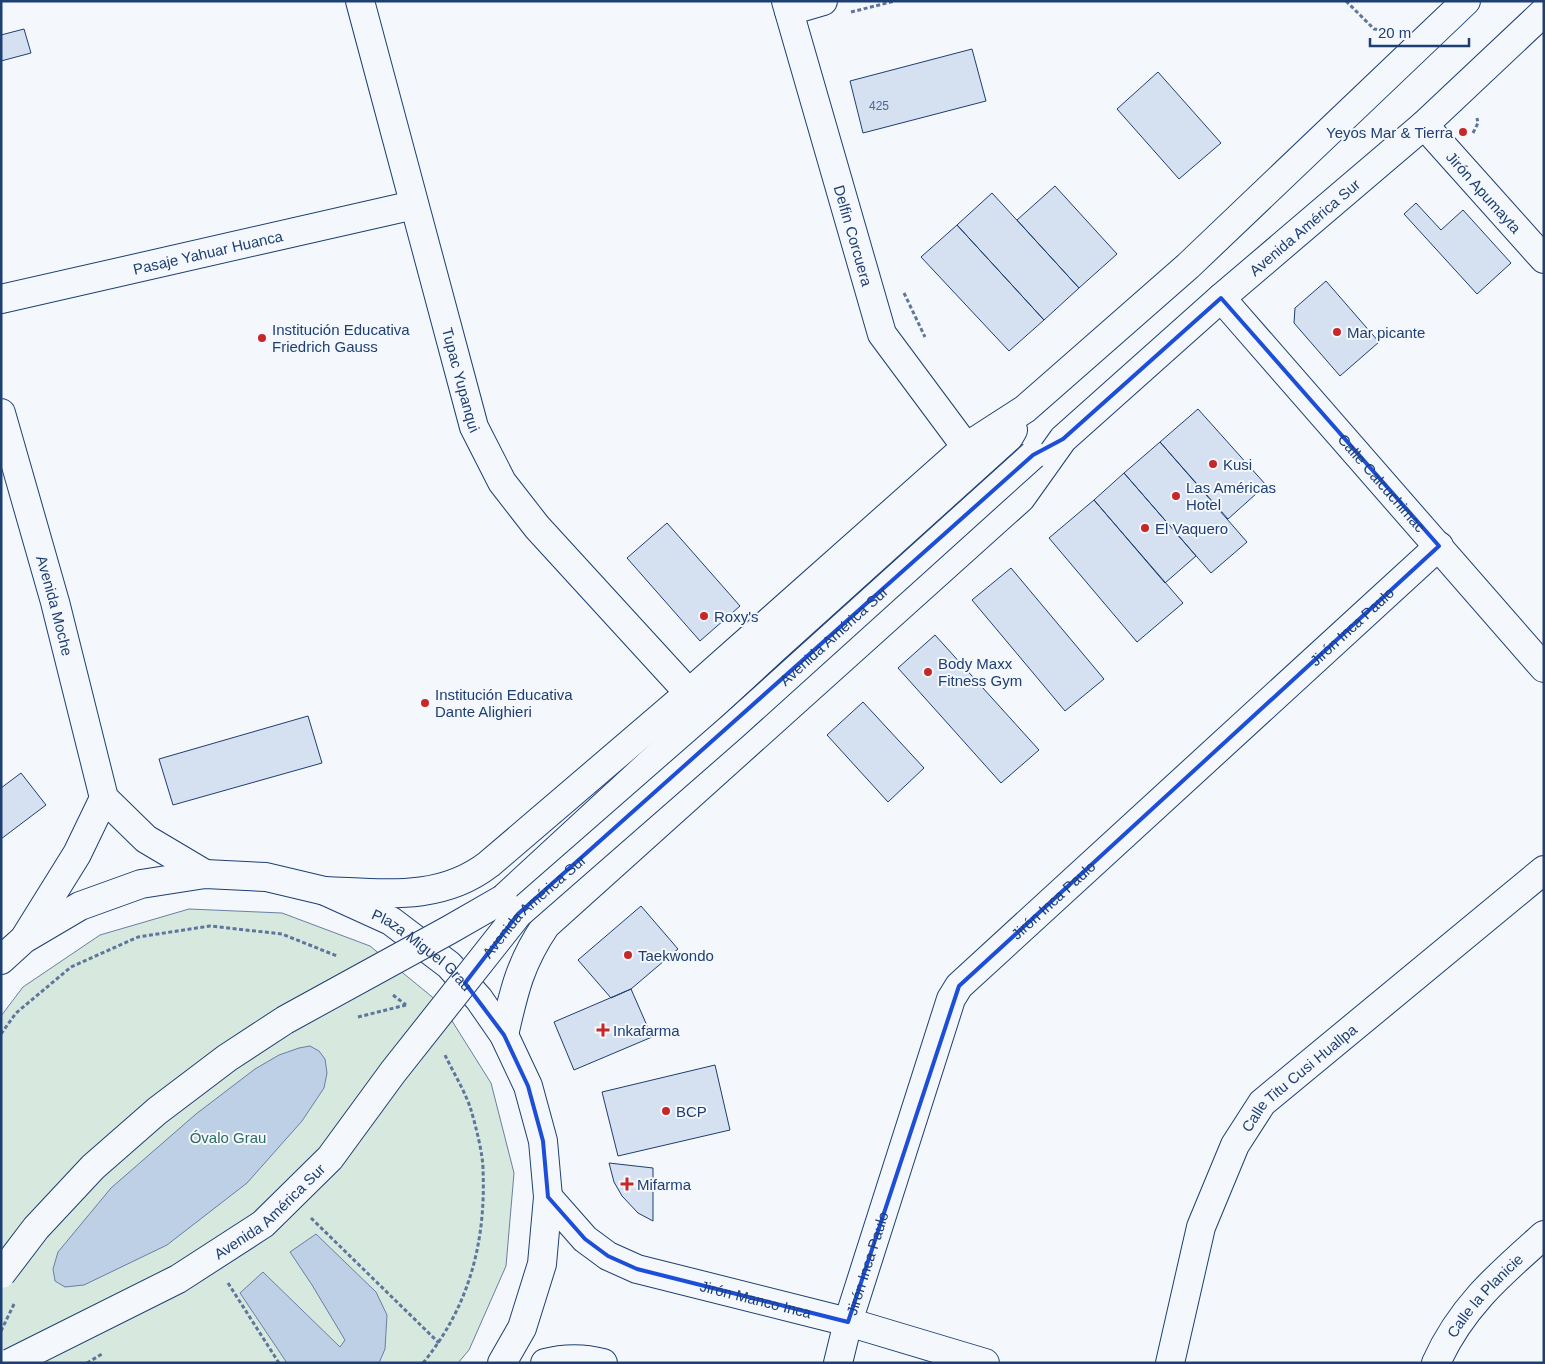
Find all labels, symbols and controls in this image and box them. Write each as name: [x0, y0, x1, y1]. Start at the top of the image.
scale bar: [1370, 15, 1469, 47]
text: 20 m: [1378, 24, 1411, 41]
house number: 425: [869, 99, 889, 113]
place label: Yeyos Mar & Tierra: [1326, 124, 1454, 141]
marker: Yeyos Mar & Tierra: [1457, 126, 1469, 138]
street label: Jirón Apumayta: [1443, 148, 1525, 237]
street label: Avenida América Sur: [1246, 175, 1363, 279]
street label: Delfin Corcuera: [831, 183, 876, 289]
street label: Pasaje Yahuar Huanca: [131, 227, 285, 277]
place label: Institución Educativa Friedrich Gauss: [272, 321, 410, 355]
place label: Mar picante: [1347, 324, 1425, 341]
street label: Tupac Yupanqui: [439, 325, 484, 435]
marker: Mar picante: [1331, 326, 1343, 338]
marker: Institución Educativa Friedrich Gauss: [256, 332, 268, 344]
street label: Calle Calcuchimac: [1335, 430, 1430, 535]
place label: Kusi: [1223, 456, 1252, 473]
marker: Kusi: [1207, 458, 1219, 470]
place label: Las Américas Hotel: [1186, 479, 1276, 513]
marker: Las Américas Hotel: [1170, 490, 1182, 502]
place label: El Vaquero: [1155, 520, 1228, 537]
marker: El Vaquero: [1139, 522, 1151, 534]
street label: Avenida Moche: [34, 553, 77, 657]
street label: Avenida América Sur: [776, 582, 891, 689]
street label: Jirón Inca Paulo: [1306, 584, 1397, 669]
place label: Roxy's: [714, 608, 759, 625]
marker: Roxy's: [698, 610, 710, 622]
place label: Body Maxx Fitness Gym: [938, 655, 1022, 689]
marker: Body Maxx Fitness Gym: [922, 666, 934, 678]
place label: Institución Educativa Dante Alighieri: [435, 686, 573, 720]
marker: Institución Educativa Dante Alighieri: [419, 697, 431, 709]
street label: Avenida América Sur: [478, 851, 589, 961]
street label: Jirón Inca Paulo: [1008, 857, 1098, 942]
street label: Plaza Miguel Grau: [370, 905, 476, 994]
place label: Taekwondo: [638, 947, 714, 964]
marker: Taekwondo: [622, 949, 634, 961]
street label: Calle Titu Cusi Huallpa: [1237, 1020, 1360, 1135]
place label: Inkafarma: [613, 1022, 680, 1039]
marker: Inkafarma: [597, 1024, 609, 1036]
place label: BCP: [676, 1103, 707, 1120]
marker: BCP: [660, 1105, 672, 1117]
park label: Óvalo Grau: [190, 1129, 266, 1146]
street label: Avenida América Sur: [211, 1160, 328, 1262]
place label: Mifarma: [637, 1176, 692, 1193]
marker: Mifarma: [621, 1178, 633, 1190]
street label: Jirón Inca Paulo: [842, 1209, 891, 1317]
street label: Calle la Planicie: [1443, 1250, 1526, 1340]
street label: Jirón Manco Inca: [698, 1277, 814, 1321]

